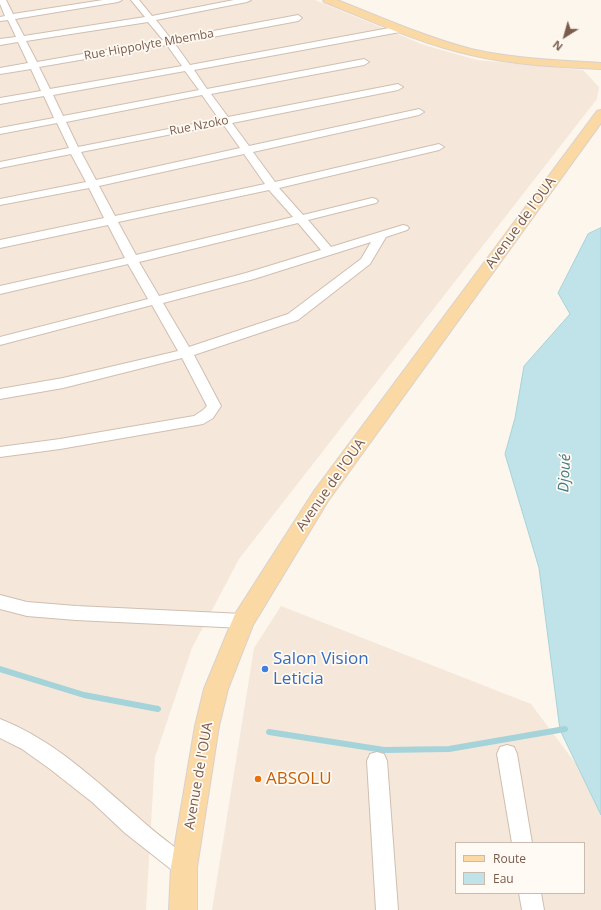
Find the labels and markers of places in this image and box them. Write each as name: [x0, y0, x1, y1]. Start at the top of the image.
place label: Salon Vision Leticia: [273, 649, 369, 689]
marker: Salon Vision Leticia: [260, 664, 270, 674]
place label: ABSOLU: [266, 769, 332, 789]
marker: ABSOLU: [253, 774, 263, 784]

